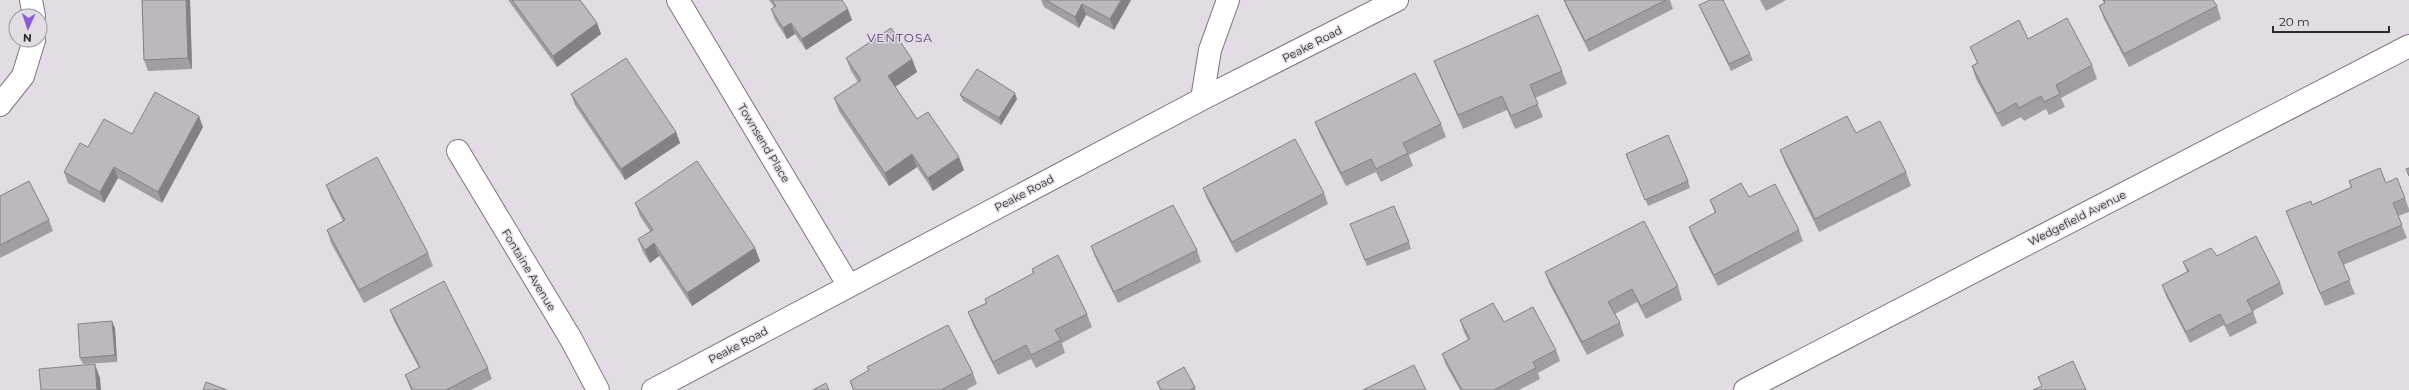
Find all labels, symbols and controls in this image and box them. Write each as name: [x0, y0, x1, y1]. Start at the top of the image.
north arrow: [8, 8, 48, 48]
scale bar: [2273, 8, 2389, 34]
text: 20 m: [2279, 14, 2310, 29]
street label: Peake Road: [1280, 23, 1344, 65]
district label: VENTOSA: [867, 30, 933, 45]
text: N: [23, 31, 32, 45]
street label: Townsend Place: [735, 101, 793, 185]
street label: Peake Road: [992, 171, 1056, 215]
street label: Wedgefield Avenue: [2026, 187, 2129, 249]
street label: Fontaine Avenue: [499, 226, 559, 314]
street label: Peake Road: [706, 323, 770, 367]

